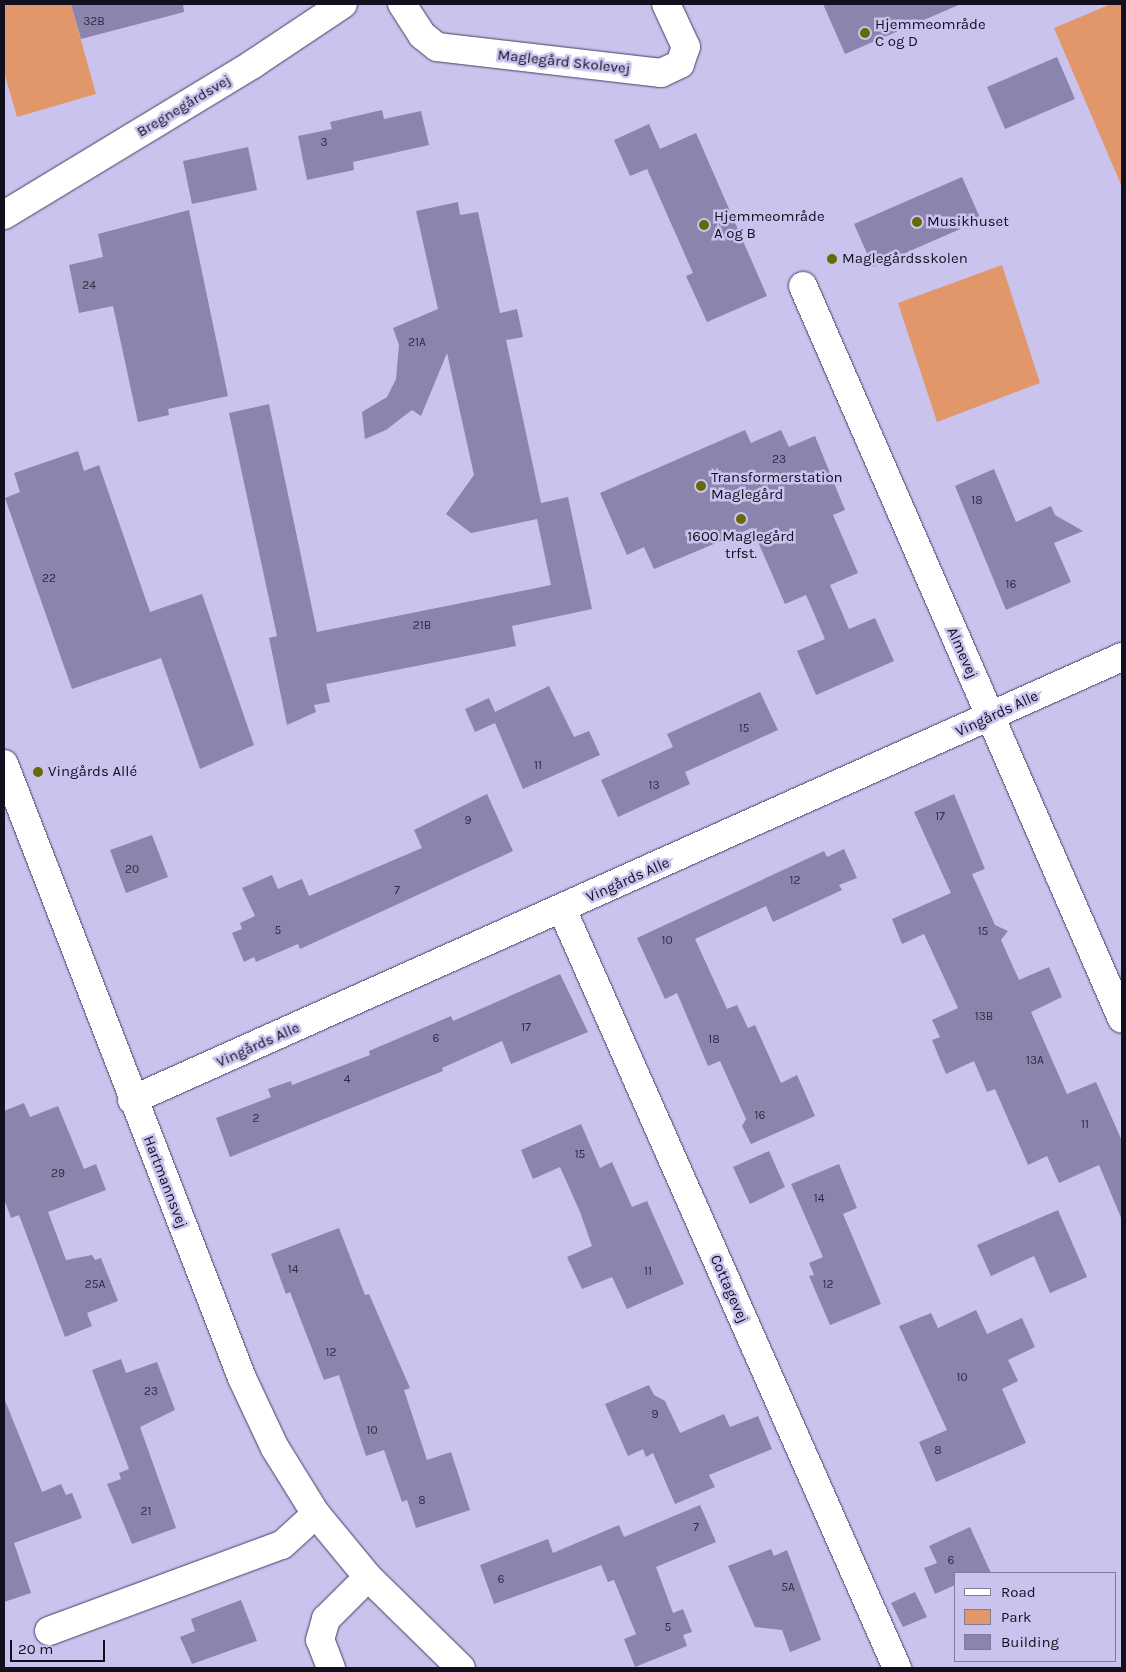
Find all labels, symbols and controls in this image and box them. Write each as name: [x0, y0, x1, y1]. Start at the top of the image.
house number: 32B: [83, 15, 105, 29]
place label: Hjemmeområde C og D: [875, 15, 986, 50]
marker: Hjemmeområde C og D: [859, 27, 871, 39]
street label: Maglegård Skolevej: [497, 46, 631, 78]
street label: Bregnegårdsvej: [134, 71, 234, 141]
house number: 3: [320, 136, 328, 150]
place label: Hjemmeområde A og B: [714, 207, 825, 242]
place label: Musikhuset: [927, 213, 1009, 231]
marker: Musikhuset: [911, 216, 923, 228]
marker: Hjemmeområde A og B: [698, 219, 710, 231]
place label: Maglegårdsskolen: [842, 250, 968, 268]
marker: Maglegårdsskolen: [826, 253, 838, 265]
house number: 24: [82, 279, 96, 293]
house number: 21A: [408, 336, 426, 350]
house number: 23: [772, 453, 786, 467]
place label: Transformerstation Maglegård: [711, 468, 843, 503]
marker: Transformerstation Maglegård: [695, 480, 707, 492]
house number: 18: [971, 494, 983, 508]
marker: 1600 Maglegård trfst.: [735, 513, 747, 525]
place label: 1600 Maglegård trfst.: [687, 527, 795, 562]
house number: 22: [42, 572, 56, 586]
house number: 16: [1006, 578, 1016, 592]
house number: 21B: [413, 619, 431, 633]
street label: Almevej: [943, 624, 981, 682]
street label: Vingårds Alle: [953, 687, 1041, 741]
house number: 15: [739, 722, 749, 736]
house number: 11: [534, 759, 542, 773]
place label: Vingårds Allé: [48, 763, 137, 781]
marker: Vingårds Allé: [32, 766, 44, 778]
house number: 13: [648, 779, 660, 793]
house number: 17: [935, 810, 945, 824]
house number: 9: [465, 814, 471, 828]
street label: Vingårds Alle: [584, 854, 672, 906]
house number: 20: [125, 863, 139, 877]
house number: 12: [790, 874, 800, 888]
house number: 7: [394, 884, 400, 898]
house number: 5: [275, 924, 281, 938]
house number: 15: [978, 925, 988, 939]
house number: 10: [661, 934, 673, 948]
house number: 13B: [975, 1010, 993, 1024]
street label: Vingårds Alle: [214, 1019, 302, 1071]
house number: 17: [521, 1021, 531, 1035]
house number: 6: [433, 1032, 439, 1046]
house number: 18: [708, 1033, 720, 1047]
house number: 13A: [1026, 1054, 1044, 1068]
house number: 4: [344, 1073, 350, 1087]
house number: 16: [755, 1109, 765, 1123]
house number: 2: [253, 1112, 259, 1126]
house number: 11: [1081, 1118, 1089, 1132]
street label: Hartmannsvej: [139, 1133, 191, 1231]
house number: 15: [575, 1148, 585, 1162]
house number: 29: [51, 1167, 65, 1181]
house number: 14: [814, 1192, 824, 1206]
street label: Cottagevej: [706, 1252, 752, 1326]
house number: 14: [288, 1263, 298, 1277]
house number: 11: [644, 1265, 652, 1279]
house number: 25A: [85, 1278, 105, 1292]
house number: 12: [823, 1278, 833, 1292]
house number: 12: [326, 1346, 336, 1360]
house number: 10: [956, 1371, 968, 1385]
house number: 23: [144, 1385, 158, 1399]
house number: 9: [652, 1408, 658, 1422]
house number: 10: [366, 1424, 378, 1438]
house number: 8: [934, 1444, 942, 1458]
house number: 8: [418, 1494, 426, 1508]
house number: 21: [141, 1505, 151, 1519]
house number: 7: [693, 1521, 699, 1535]
house number: 6: [948, 1554, 954, 1568]
legend: [954, 1572, 1116, 1662]
house number: 6: [498, 1573, 504, 1587]
house number: 5A: [781, 1581, 795, 1595]
text: Road: [1001, 1583, 1036, 1601]
text: Park: [1001, 1608, 1031, 1626]
house number: 5: [665, 1621, 671, 1635]
scale bar: [12, 1630, 108, 1662]
text: Building: [1001, 1633, 1059, 1651]
text: 20 m: [18, 1640, 53, 1658]

